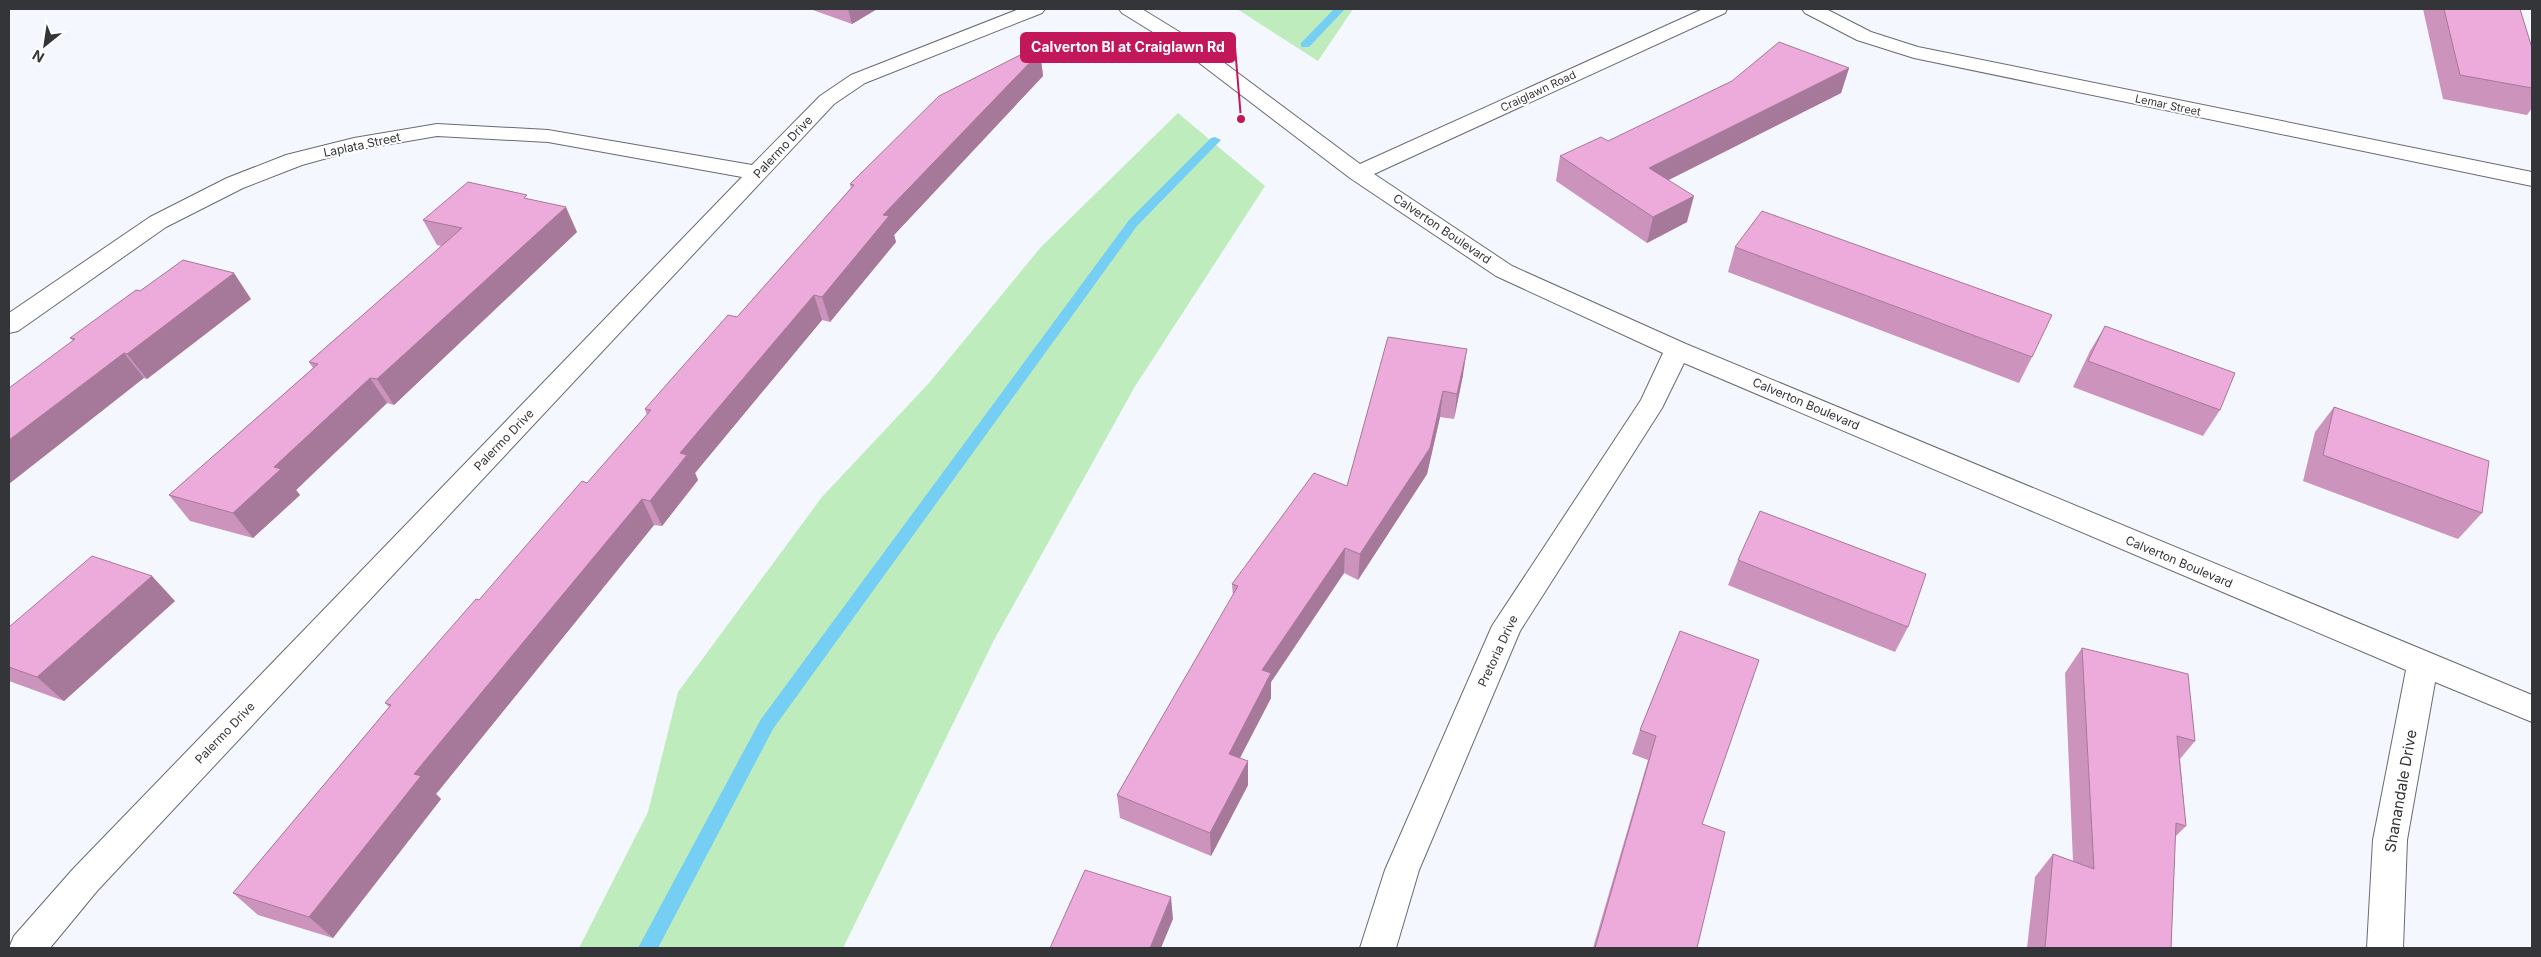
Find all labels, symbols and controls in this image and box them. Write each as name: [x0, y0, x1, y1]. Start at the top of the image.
north arrow: [20, 20, 70, 70]
callout: Calverton Bl at Craiglawn Rd: [1021, 33, 1235, 62]
text: Calverton Bl at Craiglawn Rd: [1031, 38, 1225, 55]
text: N: [29, 47, 47, 67]
street label: Craiglawn Road: [1498, 67, 1578, 115]
street label: Lemar Street: [2134, 91, 2202, 119]
street label: Palermo Drive: [750, 112, 815, 181]
street label: Laplata Street: [322, 129, 402, 160]
street label: Calverton Boulevard: [1390, 190, 1494, 267]
street label: Calverton Boulevard: [1750, 374, 1862, 433]
street label: Palermo Drive: [471, 406, 537, 474]
street label: Calverton Boulevard: [2123, 532, 2235, 591]
street label: Pretoria Drive: [1474, 613, 1521, 689]
street label: Palermo Drive: [192, 699, 258, 767]
street label: Shanandale Drive: [2380, 728, 2421, 854]

